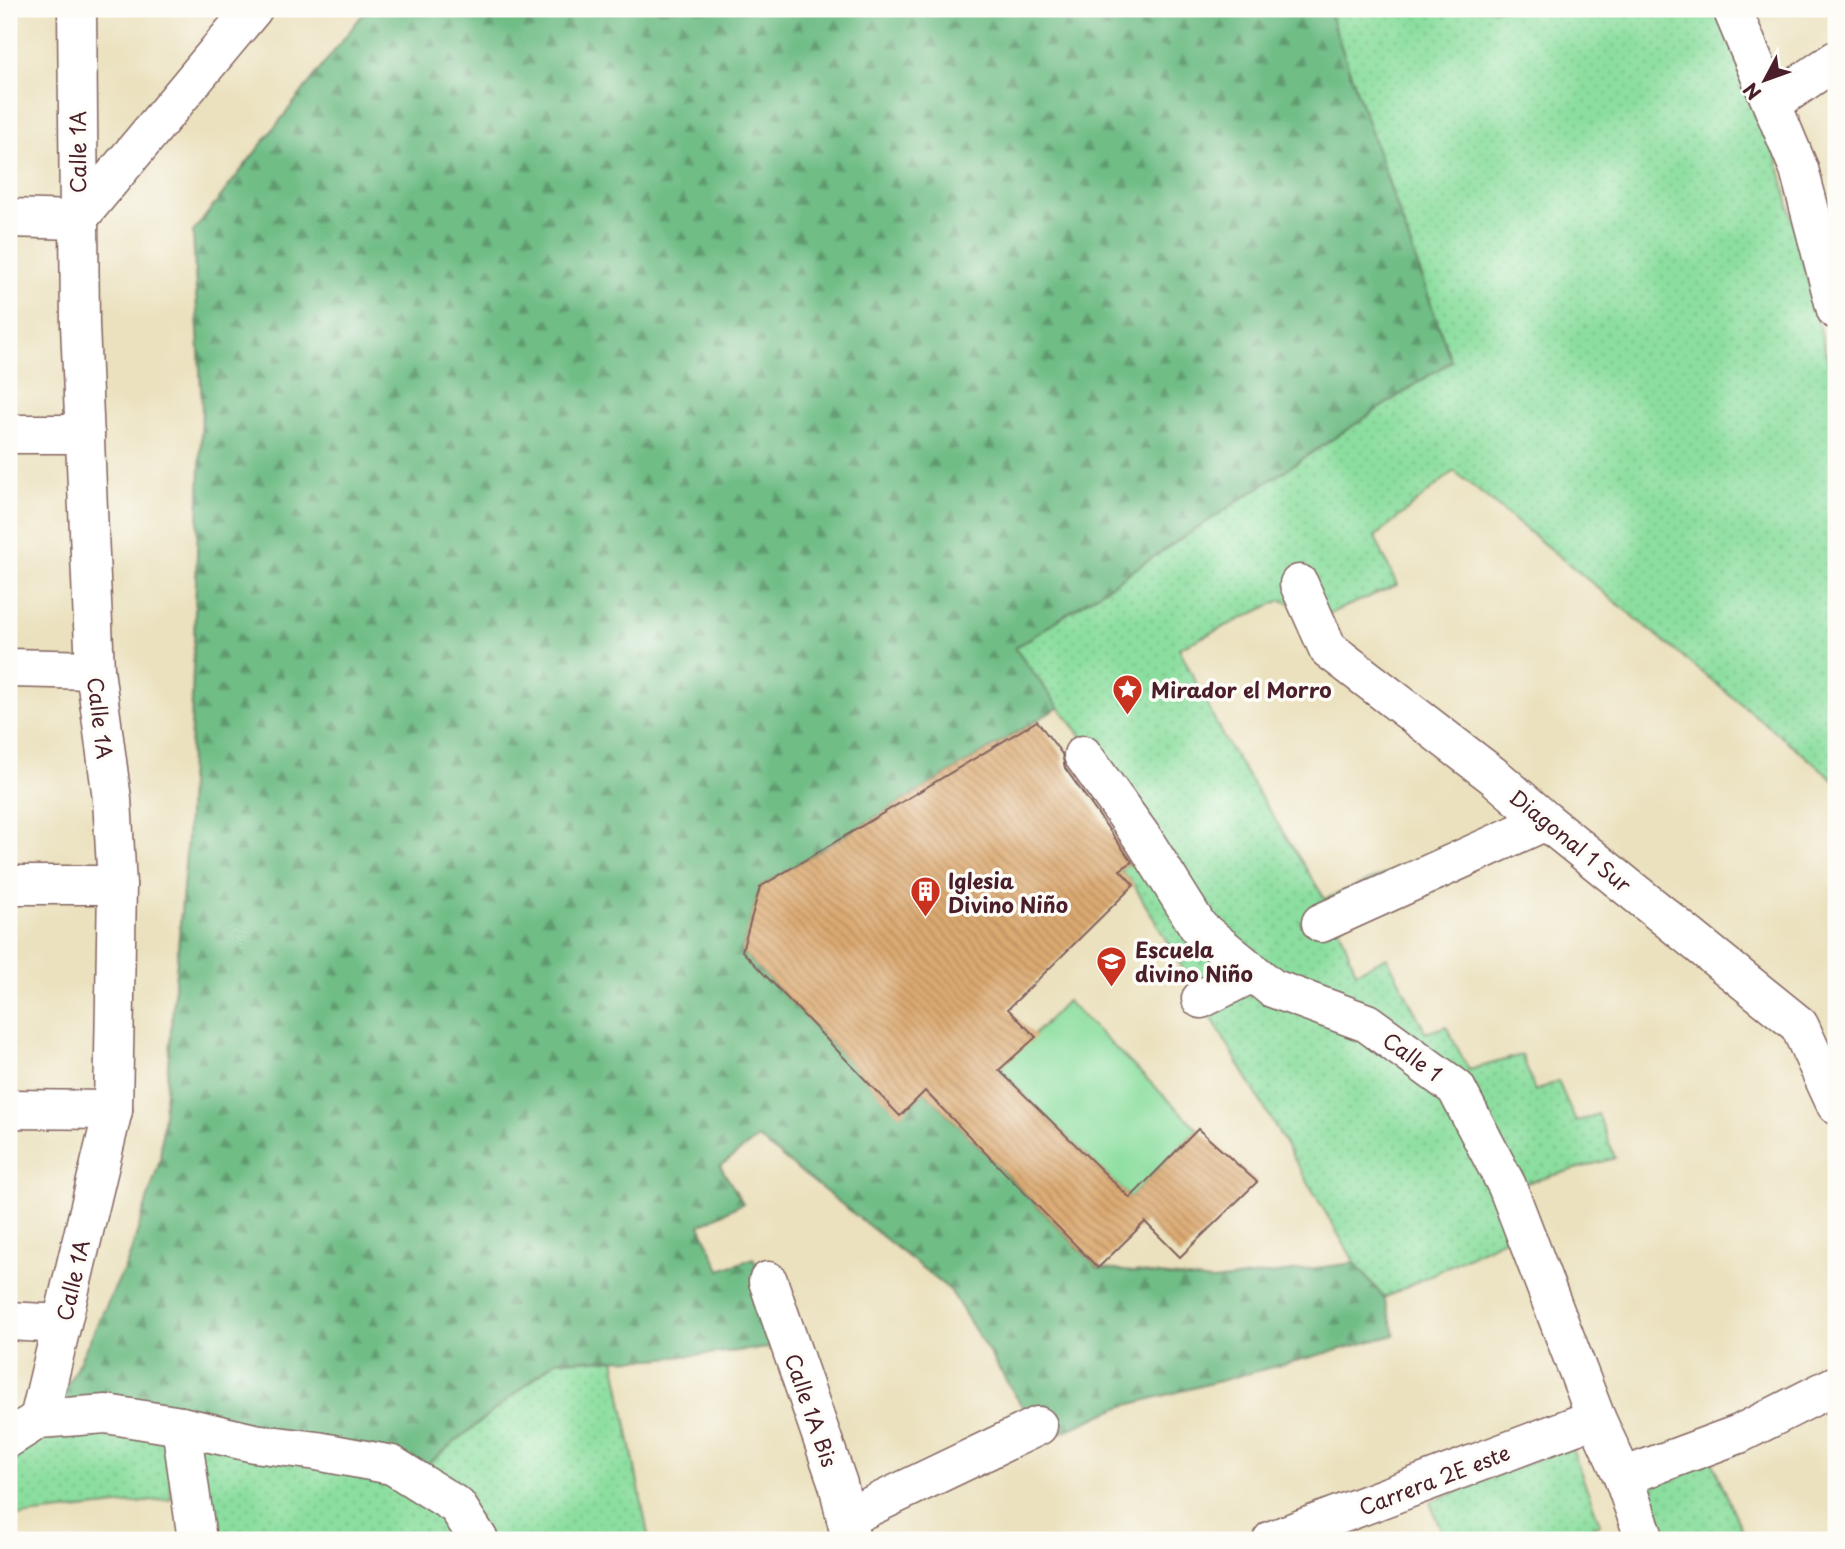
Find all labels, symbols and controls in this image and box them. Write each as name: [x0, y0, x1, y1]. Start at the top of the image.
north arrow: [1730, 46, 1800, 116]
text: N: [1736, 77, 1767, 107]
street label: Calle 1A: [61, 111, 93, 193]
place icon: Mirador el Morro: [1111, 672, 1145, 716]
place label: Mirador el Morro: [1151, 673, 1332, 705]
street label: Calle 1A: [80, 675, 122, 761]
street label: Diagonal 1 Sur: [1503, 781, 1639, 899]
place label: Iglesia Divino Niño: [948, 864, 1068, 920]
building icon: Iglesia Divino Niño: [908, 875, 942, 919]
place label: Escuela divino Niño: [1135, 933, 1253, 989]
school or university icon: Escuela divino Niño: [1095, 944, 1129, 988]
street label: Calle 1: [1377, 1024, 1449, 1088]
street label: Calle 1A: [47, 1236, 97, 1324]
street label: Calle 1A Bis: [778, 1349, 846, 1471]
street label: Carrera 2E este: [1354, 1435, 1514, 1523]

